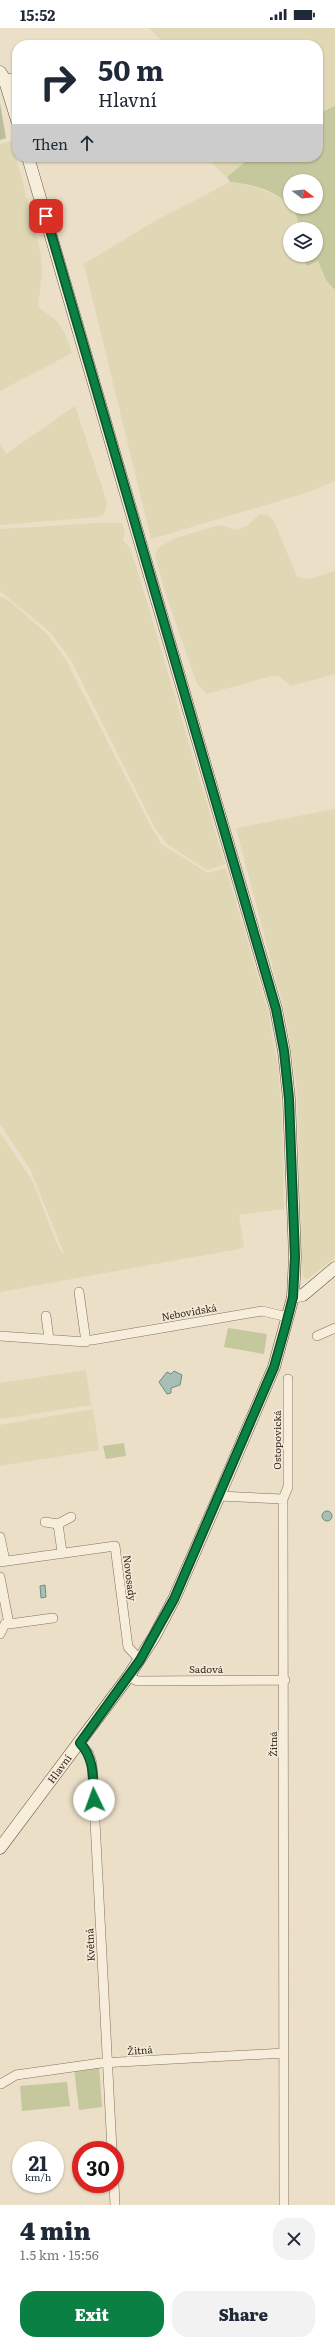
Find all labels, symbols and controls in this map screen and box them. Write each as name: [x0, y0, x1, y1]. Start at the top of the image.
text: 15:52: [20, 3, 55, 26]
text: 50 m: [98, 48, 164, 90]
icon: right: [32, 56, 84, 108]
text: Hlavní: [98, 86, 157, 113]
text: Then: [32, 132, 68, 155]
icon: ahead: [76, 132, 98, 154]
north arrow: [283, 174, 323, 214]
map controls: [283, 174, 323, 262]
pin: [29, 199, 63, 233]
icon: arrive: [35, 205, 57, 227]
button: layers: [283, 222, 323, 262]
street label: Nebovidská: [160, 1299, 218, 1324]
street label: Ostopovická: [269, 1410, 284, 1470]
street label: Novosady: [120, 1554, 141, 1602]
street label: Sadová: [189, 1661, 224, 1676]
street label: Žitná: [265, 1731, 280, 1757]
street label: Hlavní: [43, 1750, 75, 1786]
position arrow: [73, 1779, 115, 1821]
street label: Květná: [81, 1927, 98, 1962]
street label: Žitná: [127, 2041, 154, 2058]
speed limit sign: 30: [72, 2141, 124, 2193]
text: 21: [28, 2147, 48, 2177]
text: km/h: [25, 2169, 51, 2184]
text: 4 min: [20, 2212, 91, 2247]
button: close: [273, 2218, 315, 2260]
text: 1.5 km · 15:56: [20, 2245, 99, 2264]
button: Exit: [20, 2291, 164, 2337]
button: Share: [172, 2291, 315, 2337]

